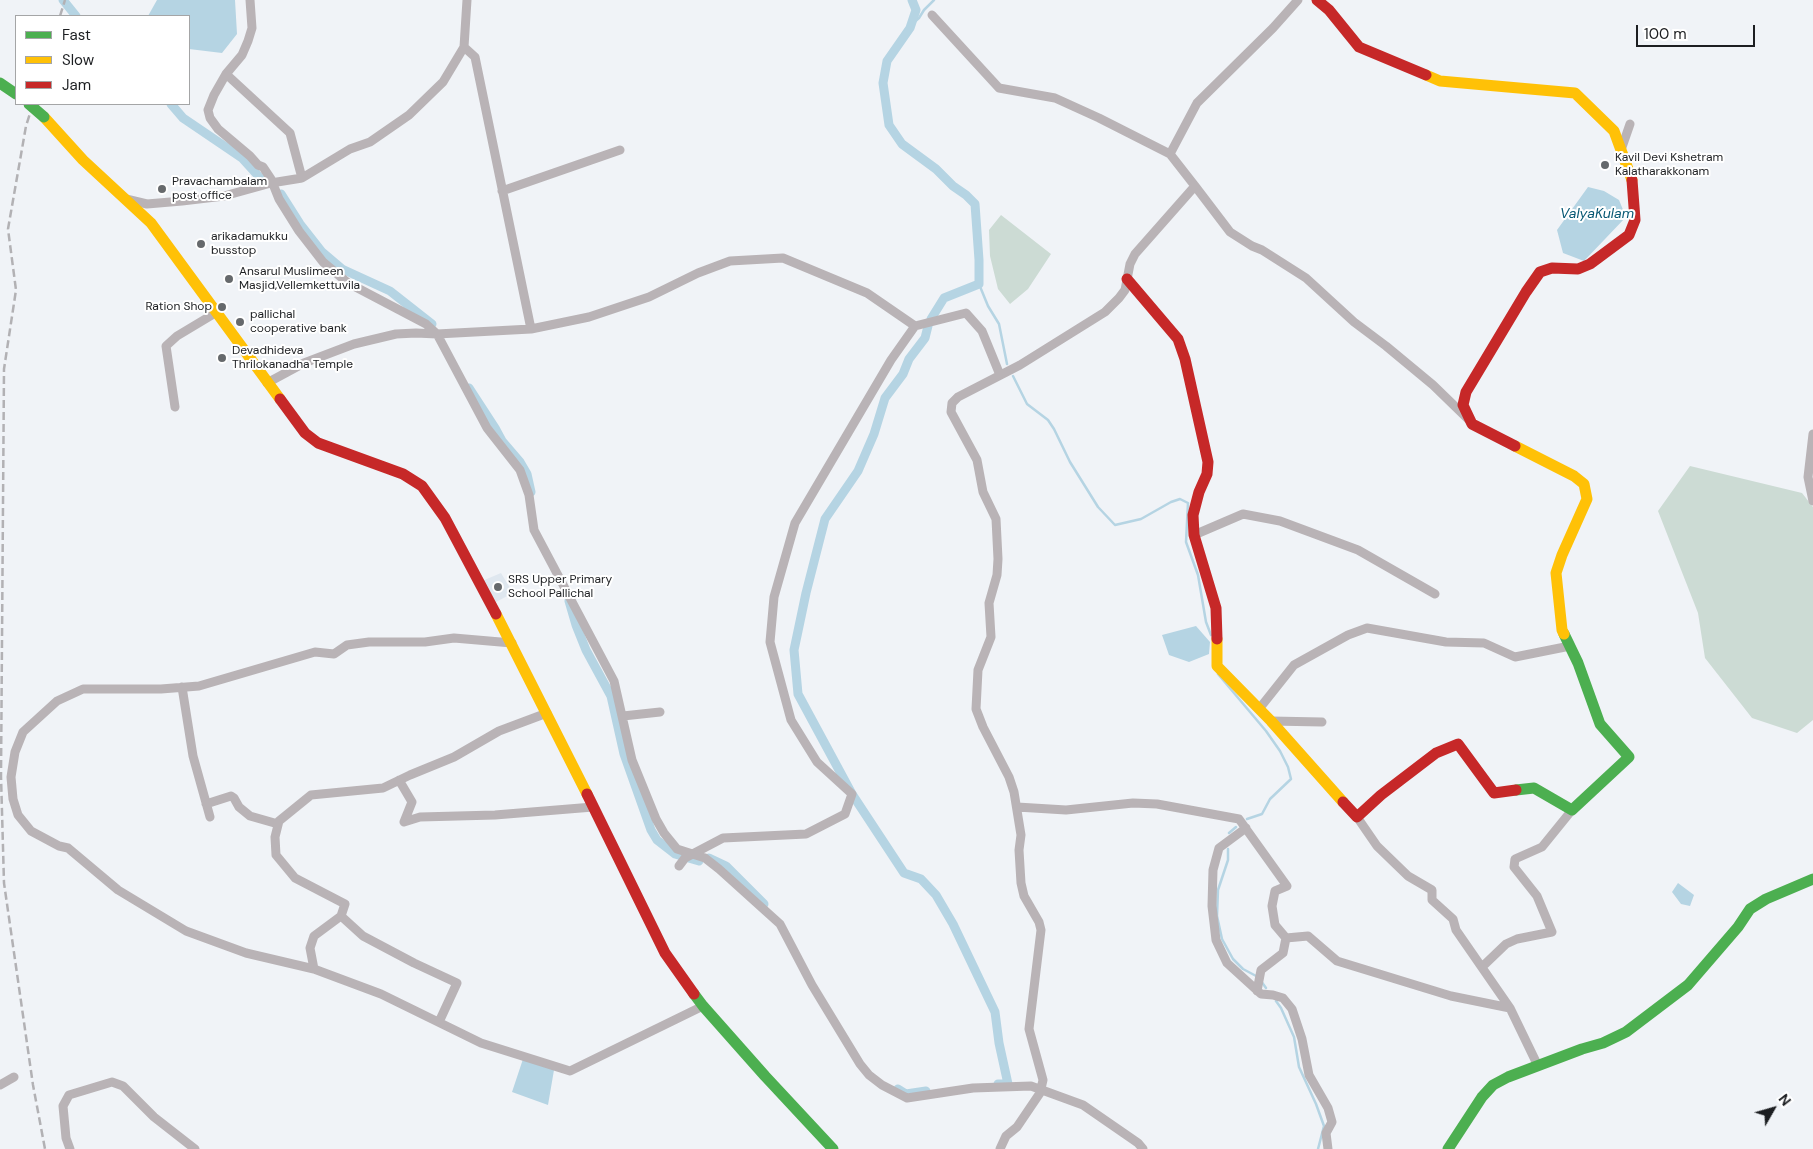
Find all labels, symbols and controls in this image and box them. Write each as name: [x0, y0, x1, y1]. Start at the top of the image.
legend: [15, 15, 190, 105]
scale bar: [1638, 15, 1757, 47]
text: 100 m: [1644, 24, 1687, 44]
text: Fast: [62, 25, 91, 45]
text: Slow: [62, 50, 94, 70]
text: Jam: [62, 75, 91, 95]
place label: Kavil Devi Kshetram Kalatharakkonam: [1615, 151, 1723, 179]
marker: Kavil Devi Kshetram Kalatharakkonam: [1599, 159, 1611, 171]
place label: Pravachambalam post office: [172, 175, 267, 203]
marker: Pravachambalam post office: [156, 183, 168, 195]
water label: ValyaKulam: [1560, 206, 1634, 222]
place label: arikadamukku busstop: [211, 230, 288, 258]
marker: arikadamukku busstop: [195, 238, 207, 250]
place label: Ansarul Muslimeen Masjid,Vellemkettuvila: [239, 265, 360, 293]
marker: Ansarul Muslimeen Masjid,Vellemkettuvila: [223, 273, 235, 285]
place label: Ration Shop: [145, 300, 212, 314]
marker: Ration Shop: [216, 301, 228, 313]
place label: pallichal cooperative bank: [250, 308, 347, 336]
marker: pallichal cooperative bank: [234, 316, 246, 328]
place label: Devadhideva Thrilokanadha Temple: [232, 344, 353, 372]
marker: Devadhideva Thrilokanadha Temple: [216, 352, 228, 364]
place label: SRS Upper Primary School Pallichal: [508, 573, 612, 601]
marker: SRS Upper Primary School Pallichal: [492, 581, 504, 593]
north arrow: [1748, 1084, 1798, 1134]
text: N: [1775, 1090, 1795, 1109]

